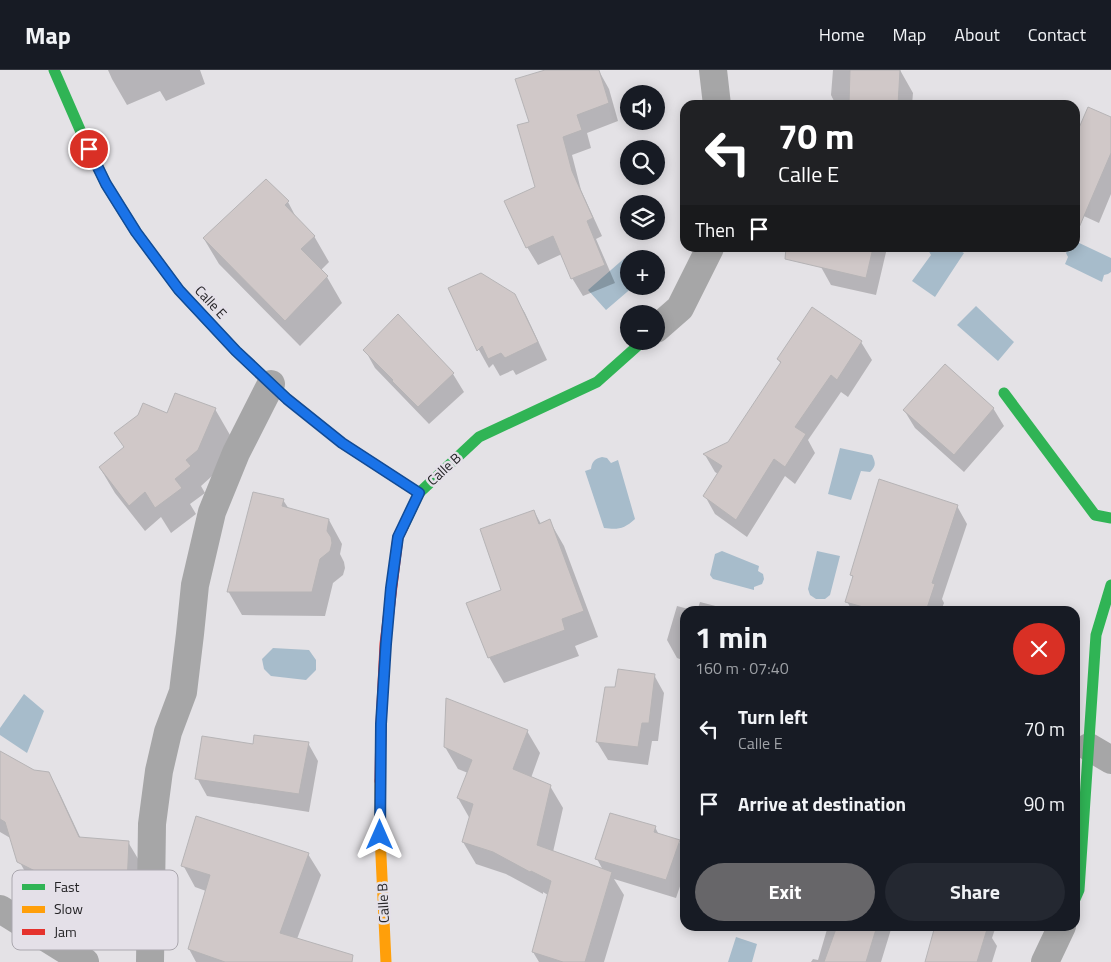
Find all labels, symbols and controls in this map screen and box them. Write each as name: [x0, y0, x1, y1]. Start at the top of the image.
text: Map: [25, 17, 71, 53]
text: Home: [819, 21, 865, 48]
text: Map: [893, 21, 926, 48]
text: About: [954, 21, 1000, 48]
text: Contact: [1028, 21, 1086, 48]
map controls: [620, 85, 665, 350]
button: sound: [620, 85, 665, 130]
text: 70 m: [778, 109, 854, 163]
icon: left: [695, 120, 760, 185]
pin: [68, 128, 110, 170]
icon: arrive: [75, 135, 103, 163]
button: search: [620, 140, 665, 185]
text: Calle E: [778, 157, 839, 191]
button: layers: [620, 195, 665, 240]
text: Then: [695, 215, 735, 244]
icon: arrive: [745, 215, 773, 243]
button: +: [620, 250, 665, 295]
street label: Calle E: [190, 280, 233, 323]
button: −: [620, 305, 665, 350]
street label: Calle B: [422, 447, 465, 490]
text: 1 min: [695, 614, 768, 660]
button: close: [1013, 623, 1065, 675]
text: 160 m · 07:40: [695, 656, 789, 680]
text: Turn left: [738, 702, 808, 731]
text: 70 m: [1024, 714, 1065, 743]
icon: left: [695, 715, 723, 743]
text: Calle E: [738, 731, 783, 755]
text: Arrive at destination: [738, 789, 906, 818]
text: 90 m: [1024, 789, 1065, 818]
icon: arrive: [695, 790, 723, 818]
position arrow: [353, 808, 405, 860]
button: Exit: [695, 863, 875, 921]
button: Share: [885, 863, 1065, 921]
legend: [12, 870, 178, 950]
text: Fast: [54, 876, 79, 897]
street label: Calle B: [371, 883, 394, 923]
text: Slow: [54, 898, 83, 919]
text: Jam: [54, 921, 77, 942]

